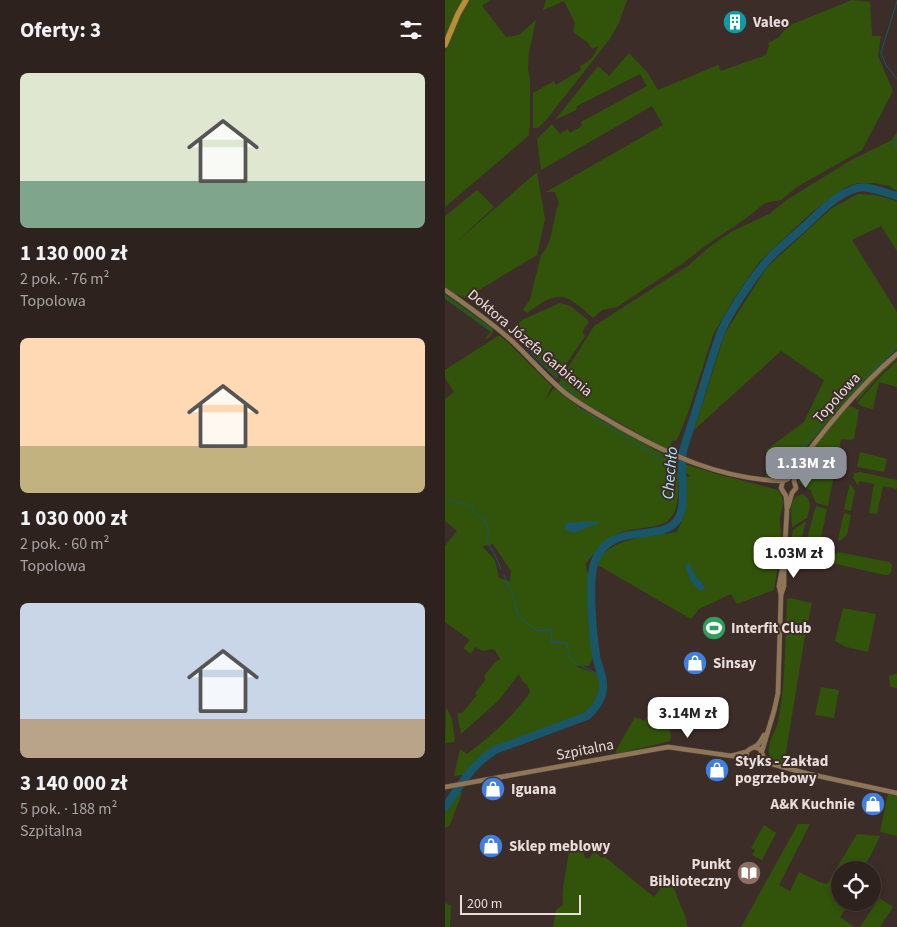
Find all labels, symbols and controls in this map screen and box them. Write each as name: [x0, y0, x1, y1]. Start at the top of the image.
building icon: Valeo: [722, 9, 748, 35]
place label: Valeo: [752, 12, 789, 33]
text: Oferty: 3: [20, 15, 101, 45]
icon: filters: [397, 16, 425, 44]
icon: home: [178, 106, 268, 196]
text: 1 130 000 zł: [20, 238, 127, 268]
text: 2 pok. · 76 m²: [20, 268, 109, 290]
street label: Doktora Józefa Garbienia: [463, 284, 597, 402]
text: Topolowa: [20, 290, 86, 312]
street label: Topolowa: [809, 368, 865, 428]
icon: home: [178, 371, 268, 461]
water label: Chechło: [657, 446, 683, 500]
pin: 1.13M zł: [754, 446, 858, 489]
text: 1.13M zł: [777, 452, 835, 474]
text: 1 030 000 zł: [20, 503, 127, 533]
text: 2 pok. · 60 m²: [20, 533, 109, 555]
pin: 1.03M zł: [742, 536, 846, 579]
text: 1.03M zł: [765, 542, 823, 564]
text: Topolowa: [20, 555, 86, 577]
sports icon: Interfit Club: [701, 615, 727, 641]
place label: Interfit Club: [731, 618, 812, 639]
icon: home: [178, 636, 268, 726]
shop icon: Sinsay: [682, 650, 708, 676]
place label: Sinsay: [713, 653, 757, 674]
pin: 3.14M zł: [636, 696, 740, 739]
text: 3.14M zł: [659, 702, 717, 724]
street label: Szpitalna: [554, 734, 616, 766]
place label: Styks - Zakład pogrzebowy: [735, 751, 828, 789]
shop icon: Styks - Zakład pogrzebowy: [704, 757, 730, 783]
text: 3 140 000 zł: [20, 768, 127, 798]
shop icon: Iguana: [480, 776, 506, 802]
place label: Iguana: [511, 779, 557, 800]
shop icon: A&K Kuchnie: [860, 791, 886, 817]
place label: A&K Kuchnie: [770, 794, 855, 815]
text: 5 pok. · 188 m²: [20, 798, 117, 820]
text: Szpitalna: [20, 820, 82, 842]
shop icon: Sklep meblowy: [478, 833, 504, 859]
place label: Sklep meblowy: [509, 836, 611, 857]
place label: Punkt Biblioteczny: [649, 854, 731, 892]
library icon: Punkt Biblioteczny: [736, 860, 762, 886]
map controls: [831, 861, 881, 911]
button: locate: [831, 861, 881, 911]
scale bar: [460, 892, 581, 915]
text: 200 m: [467, 894, 502, 914]

